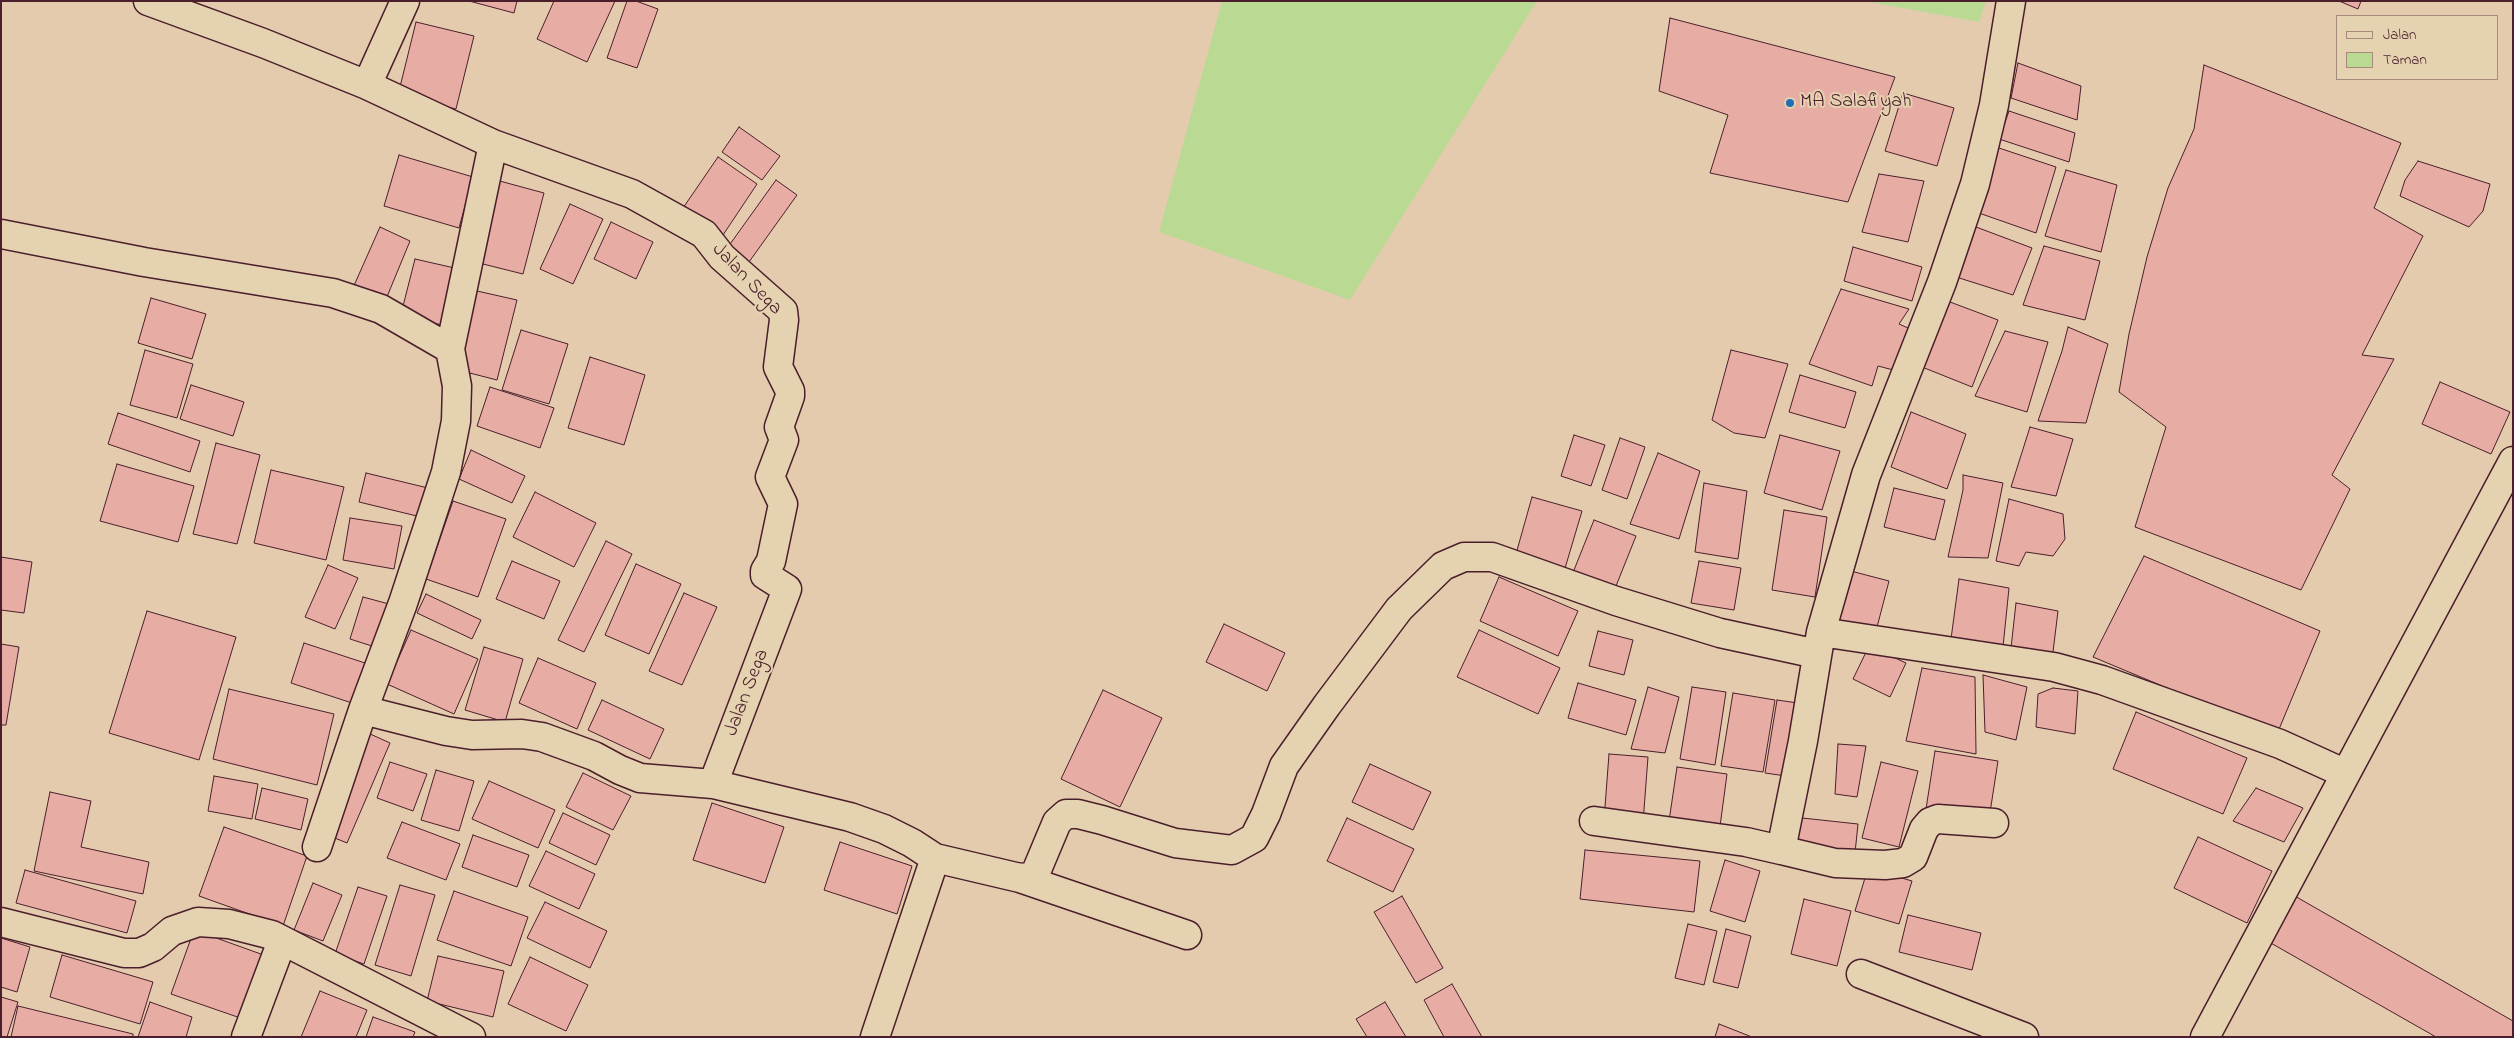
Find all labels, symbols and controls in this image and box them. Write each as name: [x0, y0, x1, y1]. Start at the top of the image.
legend: [2336, 15, 2499, 80]
text: Jalan: [2383, 24, 2416, 46]
text: Taman: [2383, 49, 2427, 71]
place label: MA Salafiyah: [1800, 91, 1912, 115]
marker: MA Salafiyah: [1784, 97, 1796, 109]
street label: Jalan Sega: [706, 239, 786, 321]
street label: Jalan Sega: [720, 646, 776, 740]

